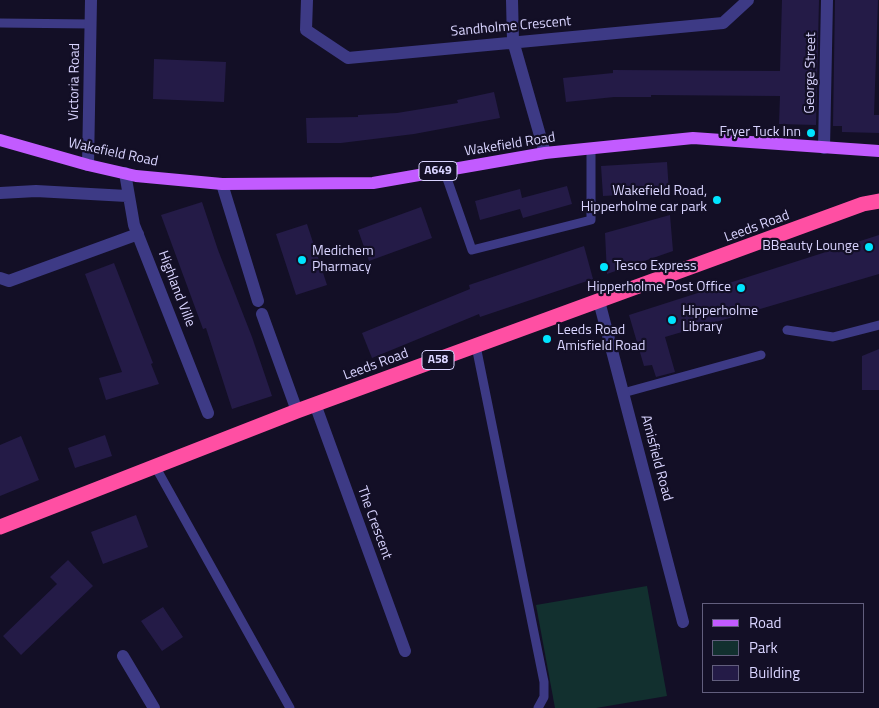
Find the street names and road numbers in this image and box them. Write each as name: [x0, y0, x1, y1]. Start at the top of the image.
street label: Sandholme Crescent: [450, 13, 572, 41]
street label: George Street: [802, 32, 820, 114]
street label: Victoria Road: [66, 43, 84, 121]
street label: Wakefield Road: [463, 130, 557, 160]
street label: Wakefield Road: [66, 135, 160, 171]
road number: A649: [419, 162, 457, 180]
street label: Leeds Road: [722, 207, 792, 247]
street label: Highland Ville: [154, 249, 198, 329]
street label: Leeds Road: [341, 345, 411, 385]
road number: A58: [422, 350, 454, 370]
street label: Amisfield Road: [636, 413, 676, 503]
street label: The Crescent: [353, 484, 395, 562]

